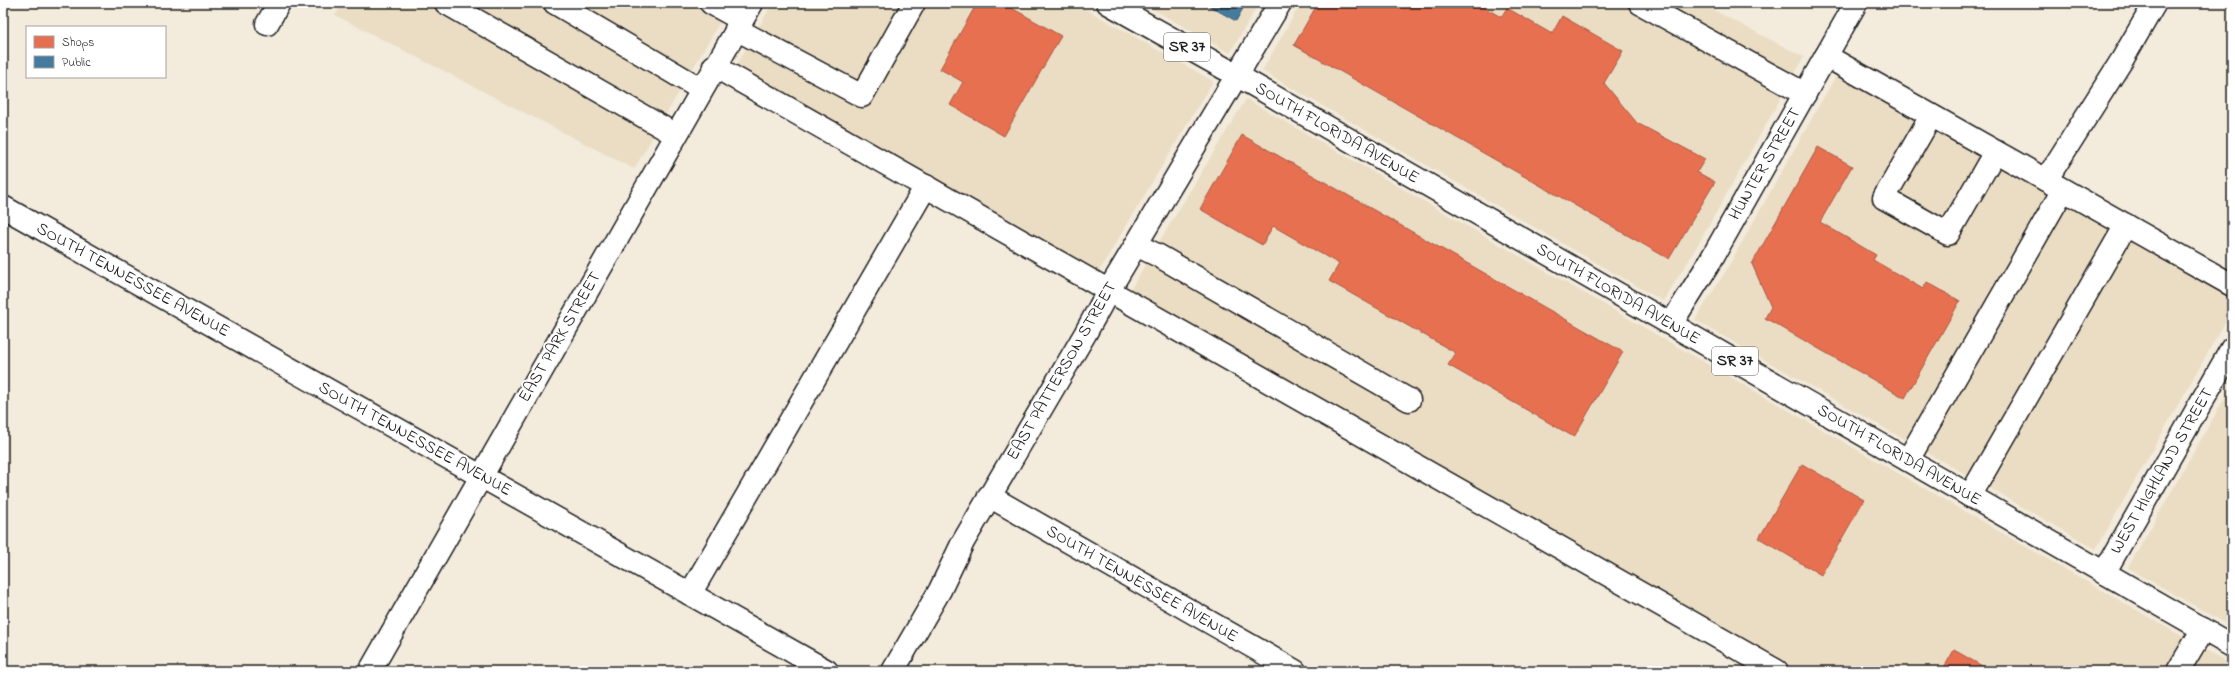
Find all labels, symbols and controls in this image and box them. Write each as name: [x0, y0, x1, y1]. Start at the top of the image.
legend: [26, 26, 166, 78]
road number: SR 37: [1164, 33, 1210, 61]
text: Shops: [62, 34, 94, 52]
text: Public: [62, 54, 91, 72]
street label: SOUTH FLORIDA AVENUE: [1250, 76, 1424, 190]
street label: HUNTER STREET: [1723, 103, 1807, 225]
street label: SOUTH TENNESSEE AVENUE: [32, 216, 234, 344]
street label: SOUTH FLORIDA AVENUE: [1531, 237, 1705, 351]
street label: EAST PARK STREET: [512, 267, 608, 407]
street label: EAST PATTERSON STREET: [1001, 277, 1124, 465]
road number: SR 37: [1712, 347, 1758, 375]
street label: SOUTH TENNESSEE AVENUE: [314, 375, 516, 503]
street label: WEST HIGHLAND STREET: [2104, 383, 2220, 559]
street label: SOUTH FLORIDA AVENUE: [1812, 398, 1986, 512]
street label: SOUTH TENNESSEE AVENUE: [1041, 519, 1243, 649]

